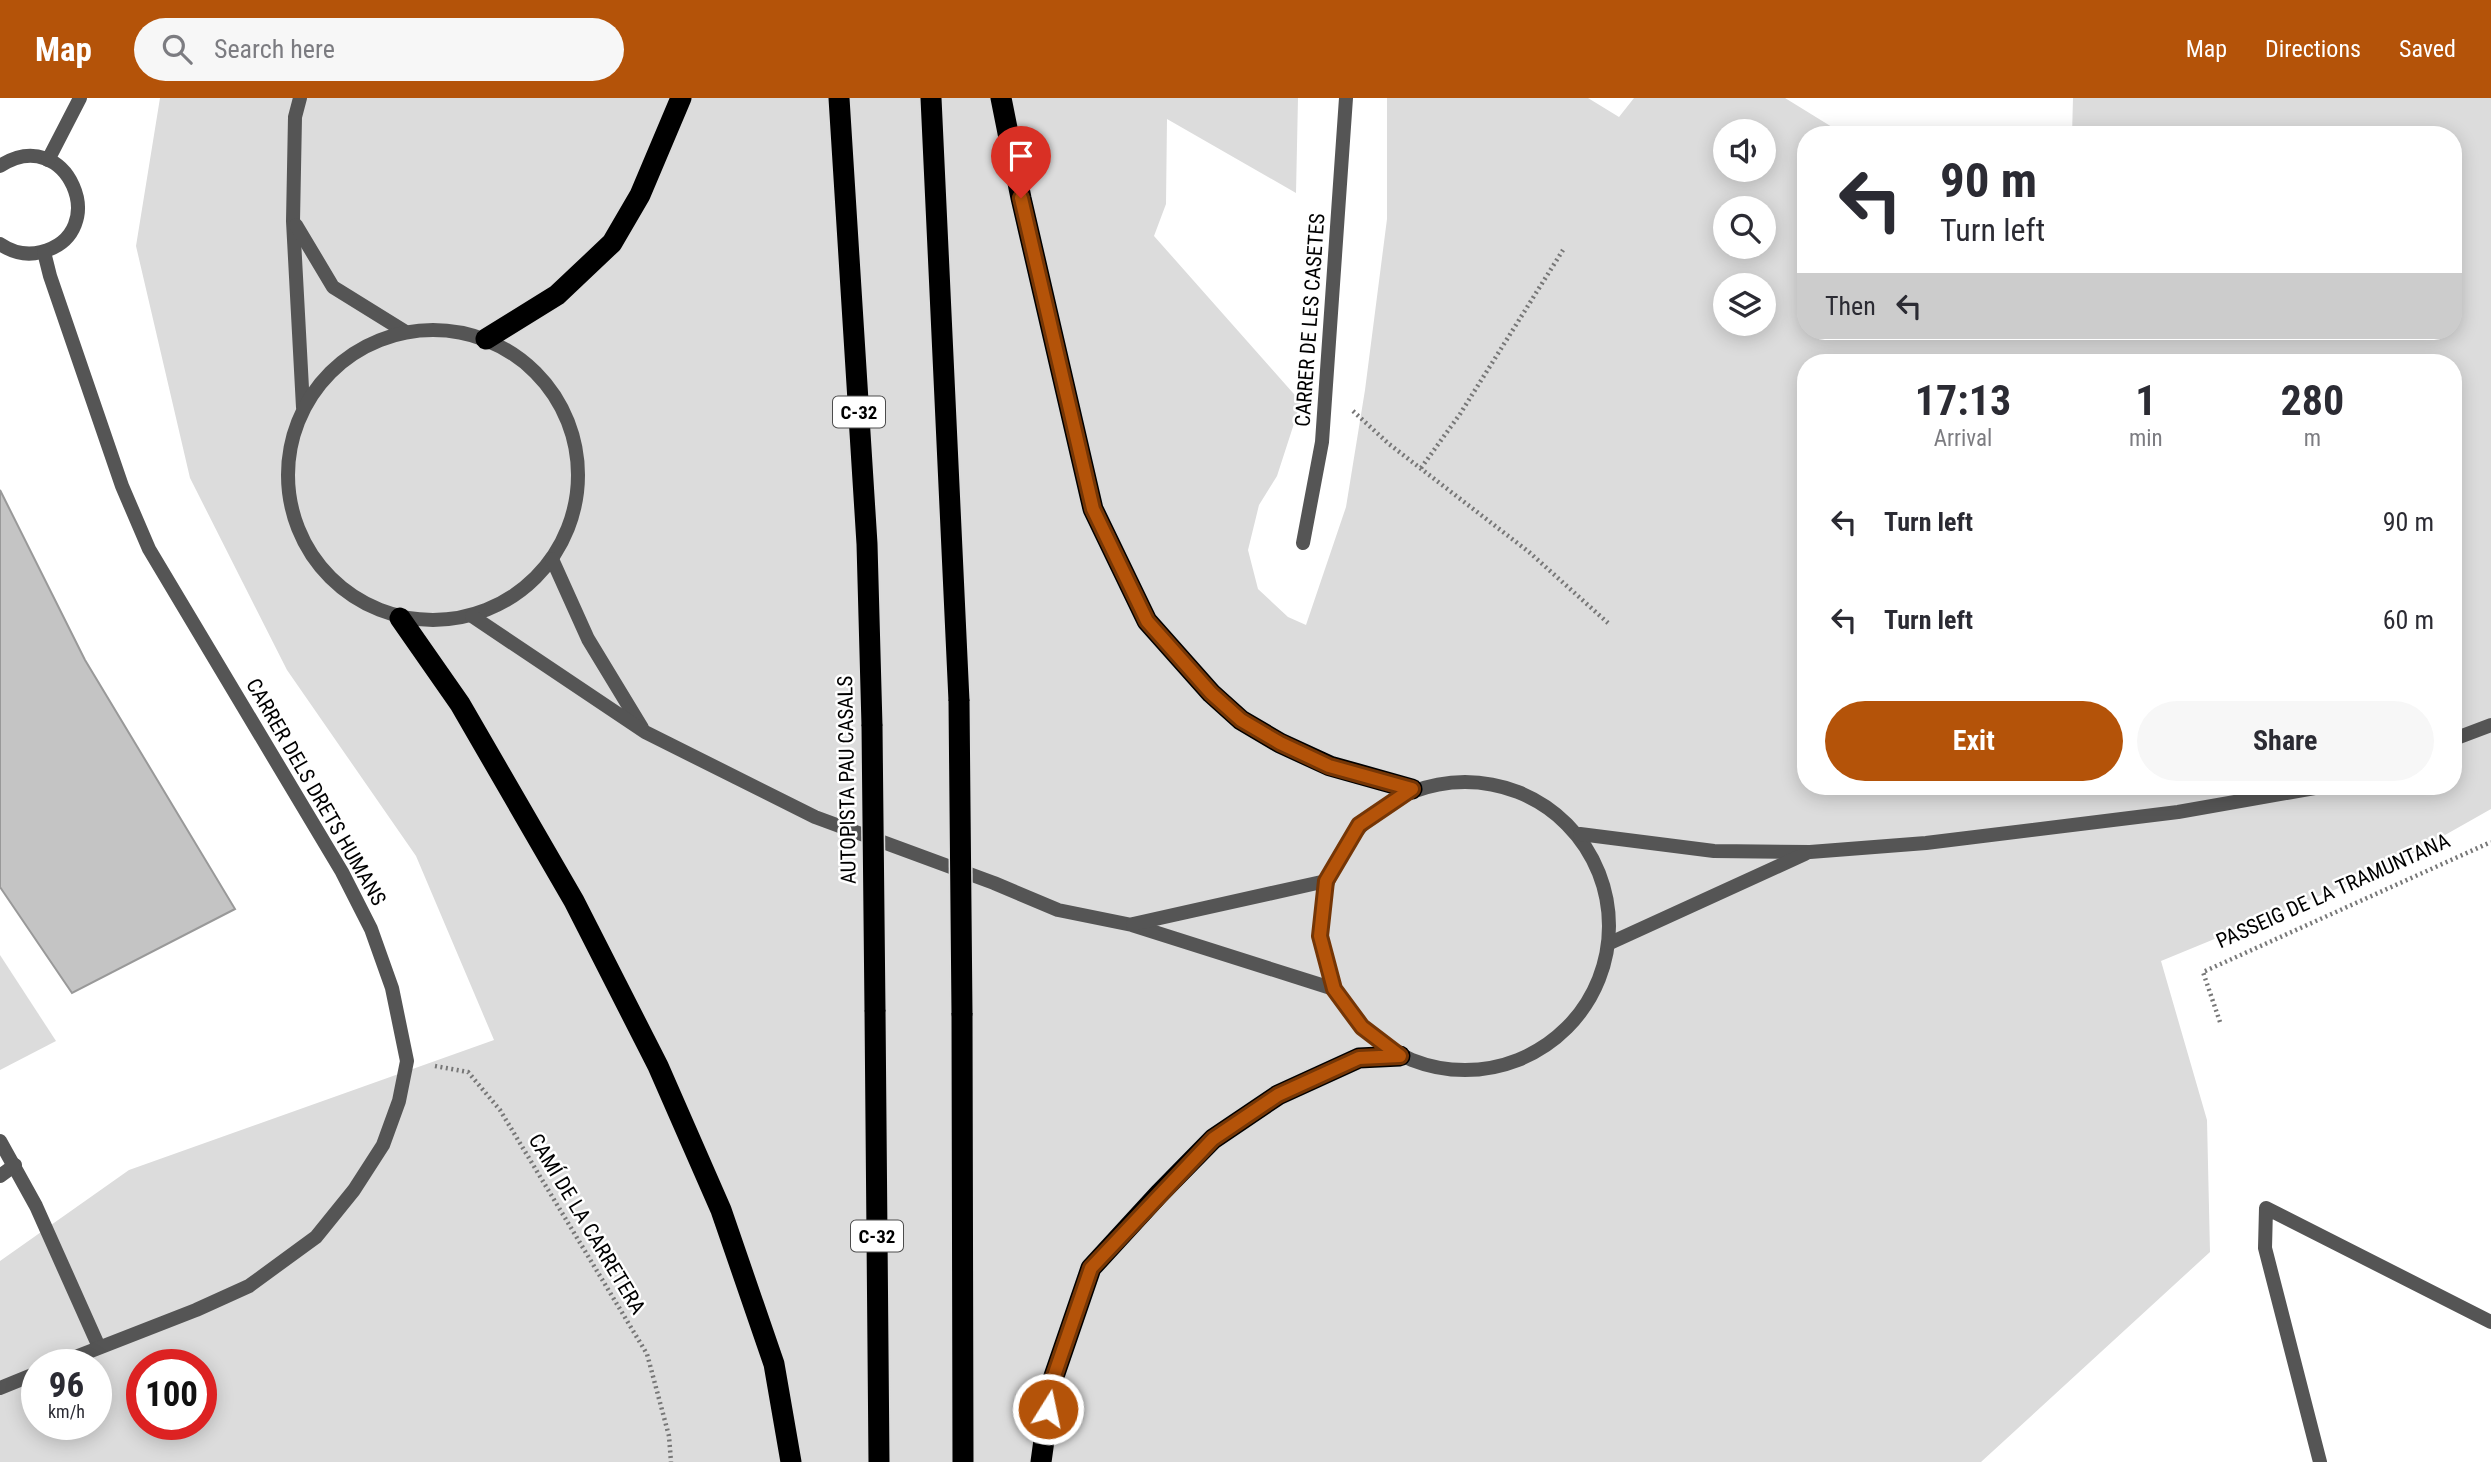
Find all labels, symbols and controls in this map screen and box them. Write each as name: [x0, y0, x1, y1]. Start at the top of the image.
search box: [134, 18, 624, 81]
text: Map: [35, 30, 92, 69]
icon: search: [158, 30, 196, 68]
text: Search here: [214, 34, 335, 64]
text: Map: [2186, 35, 2227, 63]
text: Directions: [2265, 35, 2361, 63]
text: Saved: [2399, 35, 2456, 63]
map controls: [1713, 119, 1776, 336]
button: sound: [1713, 119, 1776, 182]
pin: [991, 126, 1051, 198]
icon: arrive: [1002, 137, 1040, 175]
text: 90 m: [1940, 152, 2037, 209]
icon: left: [1825, 154, 1916, 245]
button: search: [1713, 196, 1776, 259]
text: Turn left: [1940, 211, 2045, 249]
street label: CARRER DE LES CASETES: [1291, 212, 1329, 428]
button: layers: [1713, 273, 1776, 336]
icon: left: [1890, 287, 1928, 325]
text: Then: [1825, 291, 1876, 321]
text: 17:13: [1915, 376, 2011, 425]
text: 1: [2135, 376, 2156, 425]
text: 280: [2280, 376, 2344, 425]
road number: C-32: [833, 396, 885, 428]
text: Arrival: [1934, 425, 1992, 452]
text: min: [2129, 425, 2163, 452]
text: m: [2304, 425, 2321, 452]
icon: left: [1825, 503, 1863, 541]
text: Turn left: [1884, 507, 1973, 537]
text: 90 m: [2383, 507, 2434, 537]
icon: left: [1825, 601, 1863, 639]
text: Turn left: [1884, 605, 1973, 635]
text: 60 m: [2383, 605, 2434, 635]
street label: CARRER DELS DRETS HUMANS: [241, 674, 391, 910]
street label: AUTOPISTA PAU CASALS: [833, 675, 861, 884]
button: Exit: [1825, 701, 2123, 781]
button: Share: [2137, 701, 2434, 781]
street label: PASSEIG DE LA TRAMUNTANA: [2213, 829, 2453, 953]
street label: CAMÍ DE LA CARRETERA: [524, 1130, 650, 1318]
road number: C-32: [851, 1220, 903, 1252]
speed limit sign: 100: [126, 1349, 217, 1440]
text: 96: [49, 1365, 84, 1406]
position arrow: [1011, 1372, 1085, 1446]
text: km/h: [48, 1401, 85, 1422]

